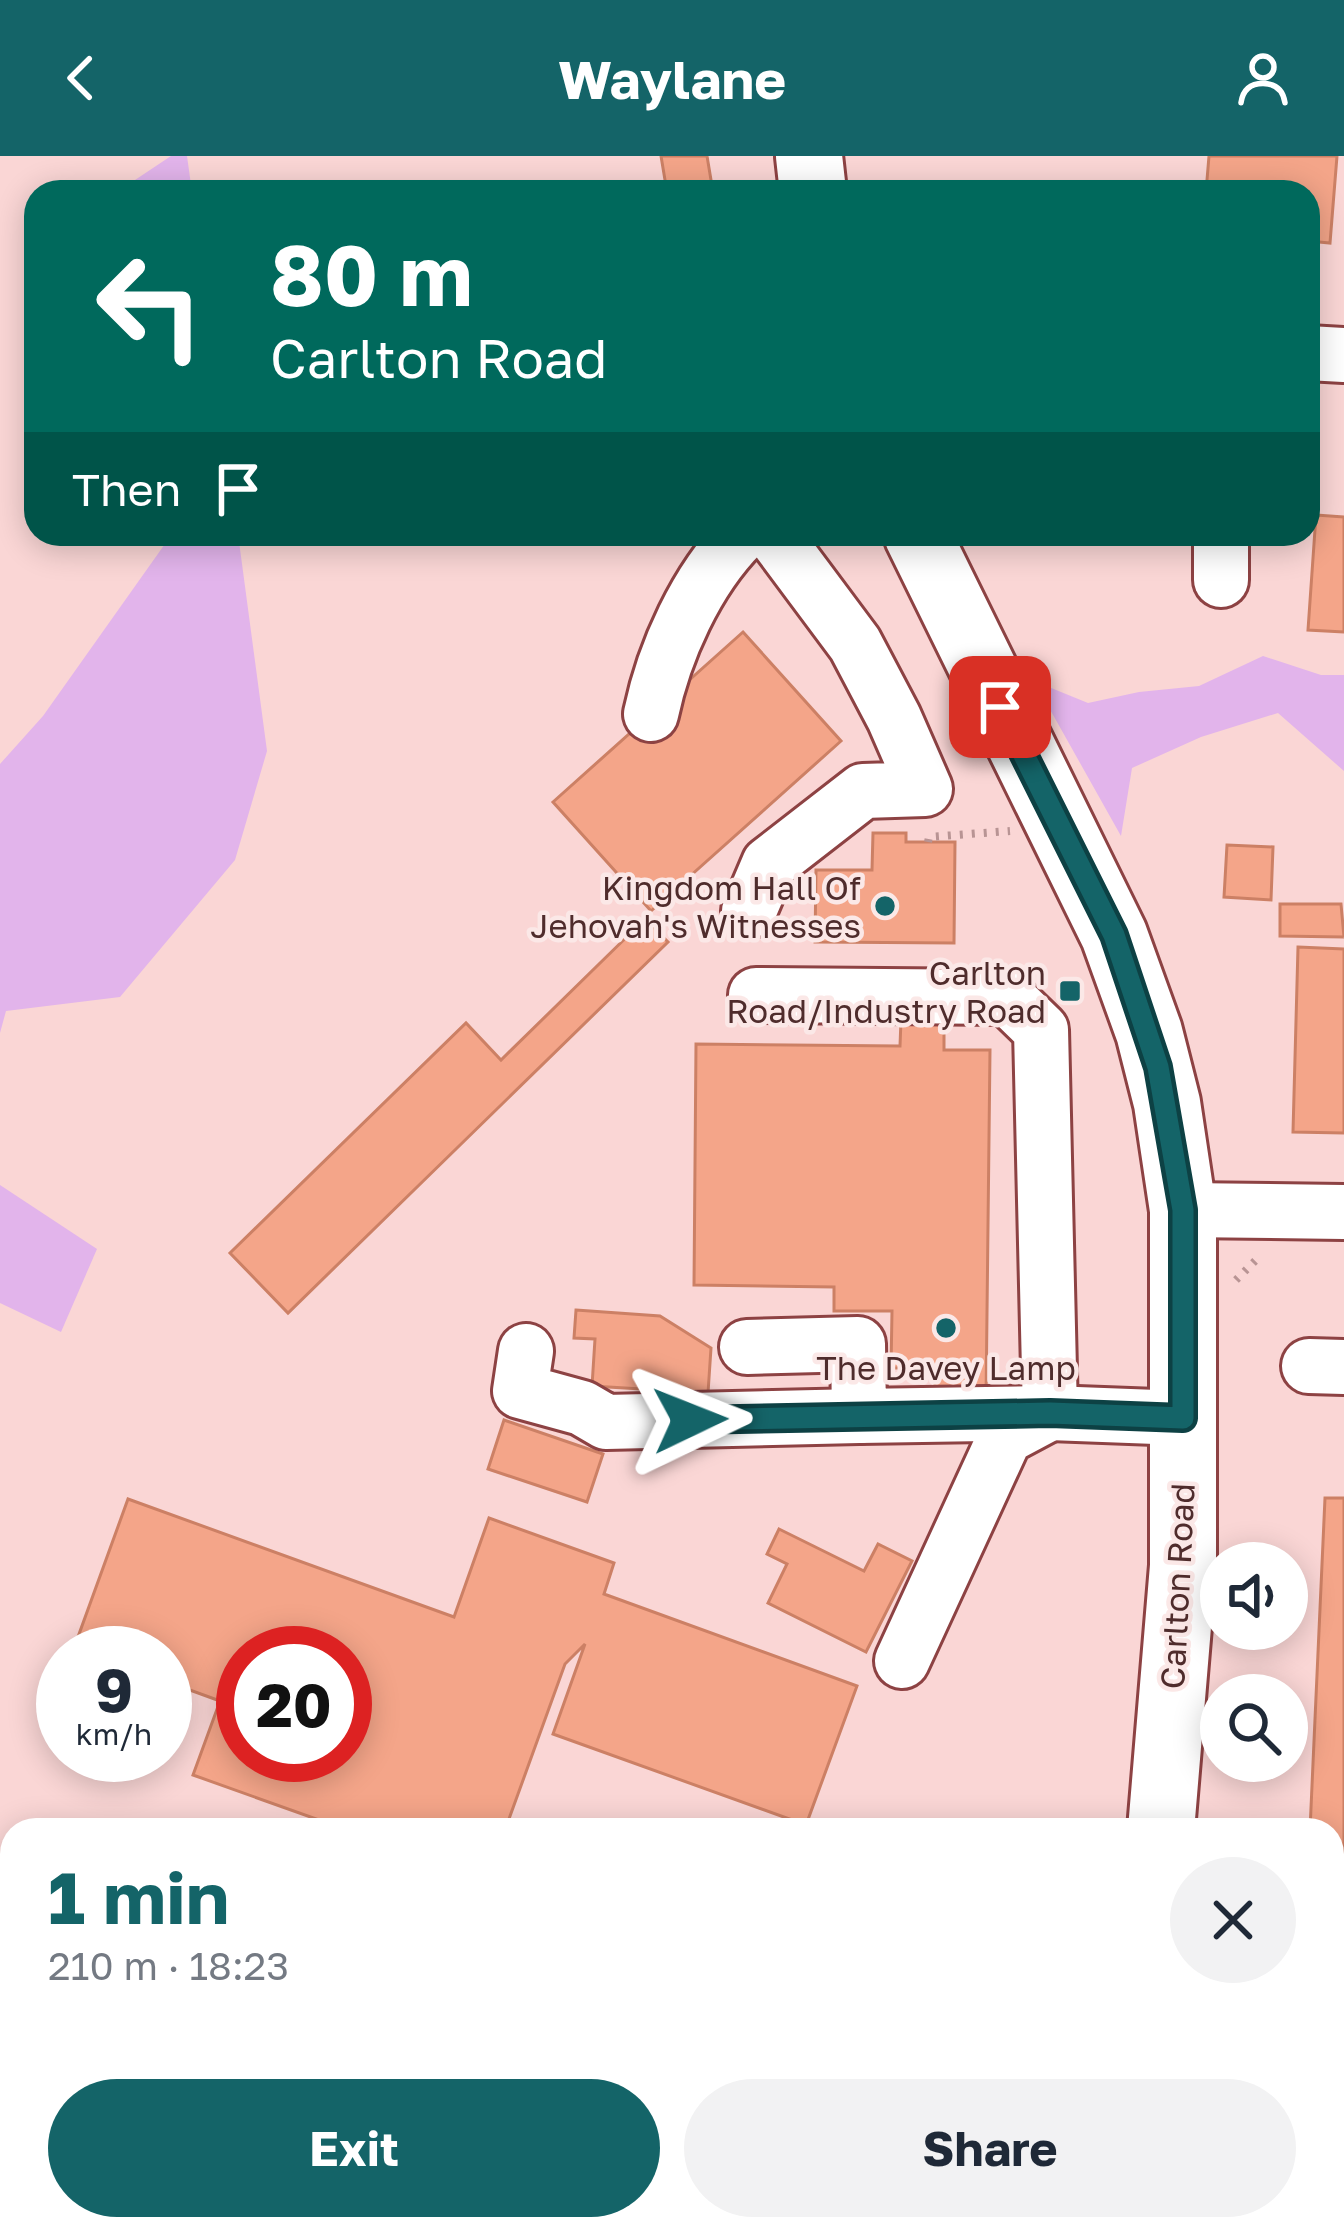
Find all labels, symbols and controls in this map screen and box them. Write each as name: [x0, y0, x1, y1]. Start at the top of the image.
icon: back: [48, 45, 114, 111]
icon: person: [1230, 45, 1296, 111]
text: Waylane: [558, 46, 786, 111]
text: 80 m: [270, 224, 473, 324]
icon: left: [72, 228, 228, 384]
text: Carlton Road: [270, 325, 608, 390]
icon: arrive: [205, 456, 271, 522]
text: Then: [72, 462, 181, 516]
pin: [949, 656, 1051, 758]
icon: arrive: [967, 674, 1033, 740]
place label: Kingdom Hall Of Jehovah's Witnesses: [530, 868, 861, 945]
marker: Kingdom Hall Of Jehovah's Witnesses: [872, 893, 898, 919]
place label: Carlton Road/Industry Road: [726, 953, 1046, 1030]
marker: Carlton Road/Industry Road: [1057, 978, 1083, 1004]
marker: The Davey Lamp: [933, 1315, 959, 1341]
place label: The Davey Lamp: [816, 1348, 1076, 1387]
position arrow: [627, 1357, 753, 1483]
street label: Carlton Road: [1152, 1482, 1202, 1690]
map controls: [1200, 1542, 1308, 1782]
button: sound: [1200, 1542, 1308, 1650]
speed limit sign: 20: [216, 1626, 372, 1782]
text: 9: [95, 1653, 133, 1725]
button: search: [1200, 1674, 1308, 1782]
text: km/h: [76, 1716, 152, 1752]
text: 1 min: [48, 1853, 229, 1940]
button: close: [1170, 1857, 1296, 1983]
text: 210 m · 18:23: [48, 1942, 289, 1989]
button: Exit: [48, 2079, 660, 2217]
button: Share: [684, 2079, 1296, 2217]

